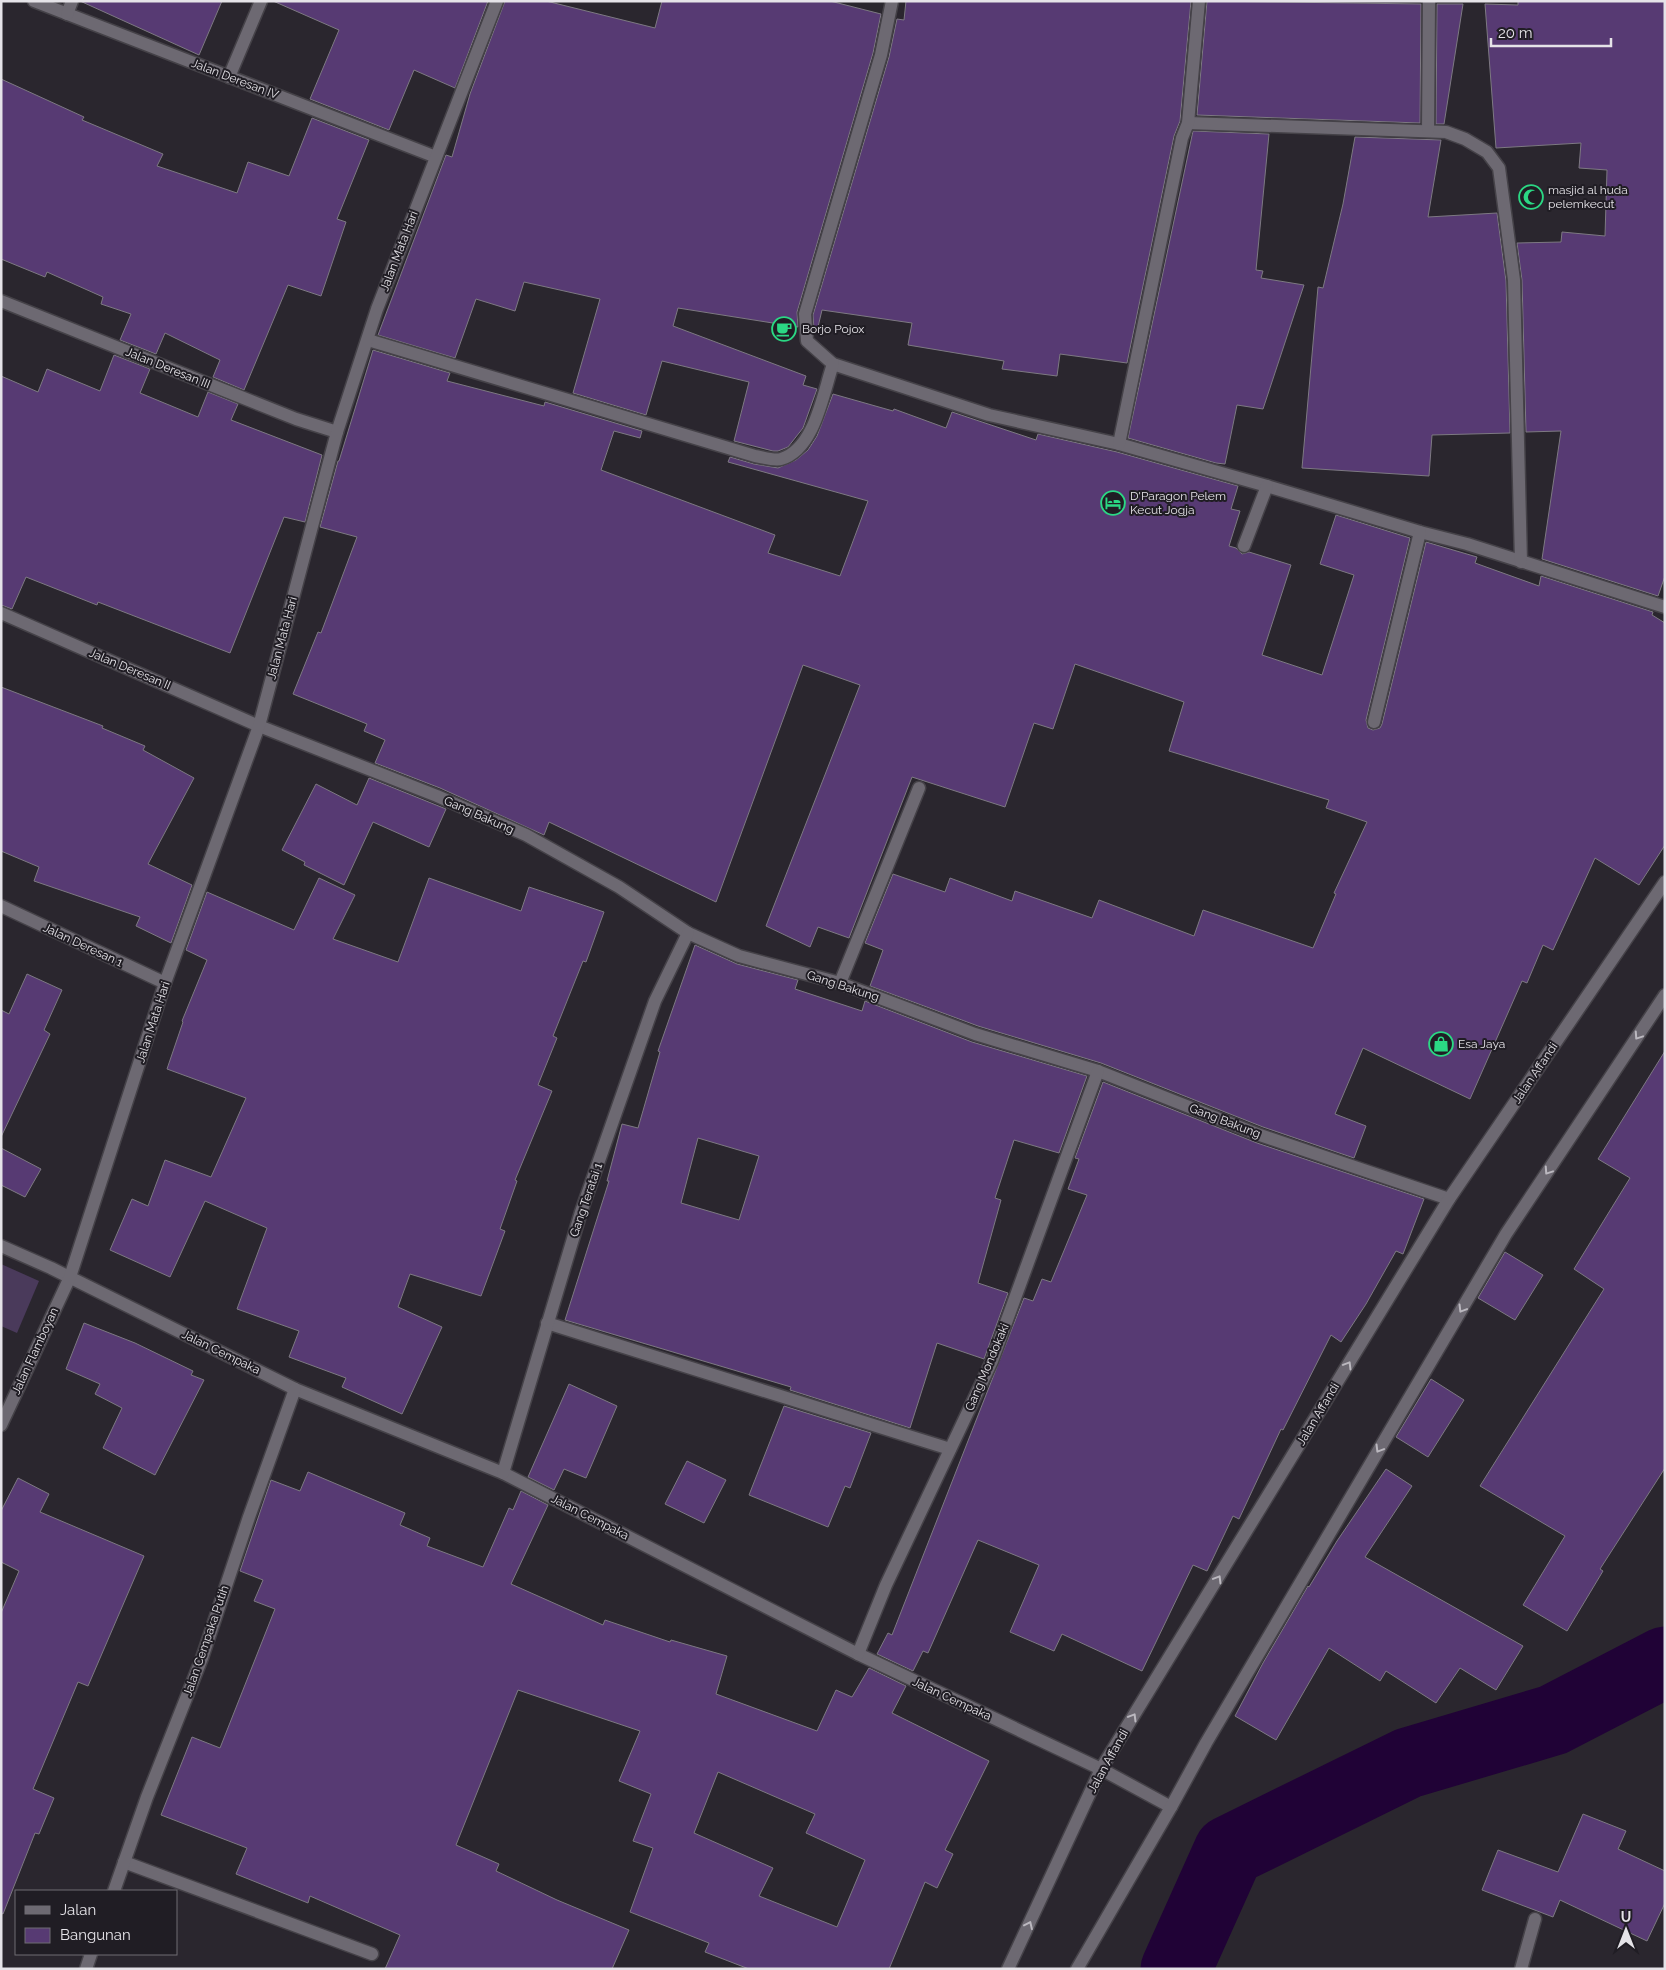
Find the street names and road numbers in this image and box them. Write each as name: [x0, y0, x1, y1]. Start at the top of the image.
street label: Jalan Deresan IV: [189, 56, 281, 102]
street label: Jalan Mata Hari: [377, 209, 421, 293]
street label: Jalan Deresan III: [124, 345, 212, 391]
street label: Jalan Mata Hari: [264, 595, 300, 681]
street label: Jalan Deresan II: [87, 646, 173, 692]
street label: Gang Bakung: [442, 793, 516, 837]
street label: Jalan Deresan 1: [41, 920, 125, 970]
street label: Gang Bakung: [805, 968, 881, 1004]
street label: Jalan Mata Hari: [133, 980, 173, 1064]
street label: Jalan Affandi: [1510, 1040, 1560, 1106]
street label: Gang Bakung: [1187, 1101, 1263, 1141]
street label: Gang Teratai 1: [567, 1161, 605, 1239]
street label: Jalan Flamboyan: [9, 1305, 61, 1397]
street label: Gang Mondokaki: [962, 1321, 1012, 1413]
street label: Jalan Cempaka: [180, 1327, 262, 1377]
street label: Jalan Affandi: [1294, 1380, 1342, 1448]
street label: Jalan Cempaka: [549, 1491, 631, 1543]
street label: Jalan Cempaka Putih: [180, 1584, 232, 1698]
street label: Jalan Cempaka: [910, 1675, 994, 1723]
street label: Jalan Affandi: [1085, 1727, 1131, 1795]

